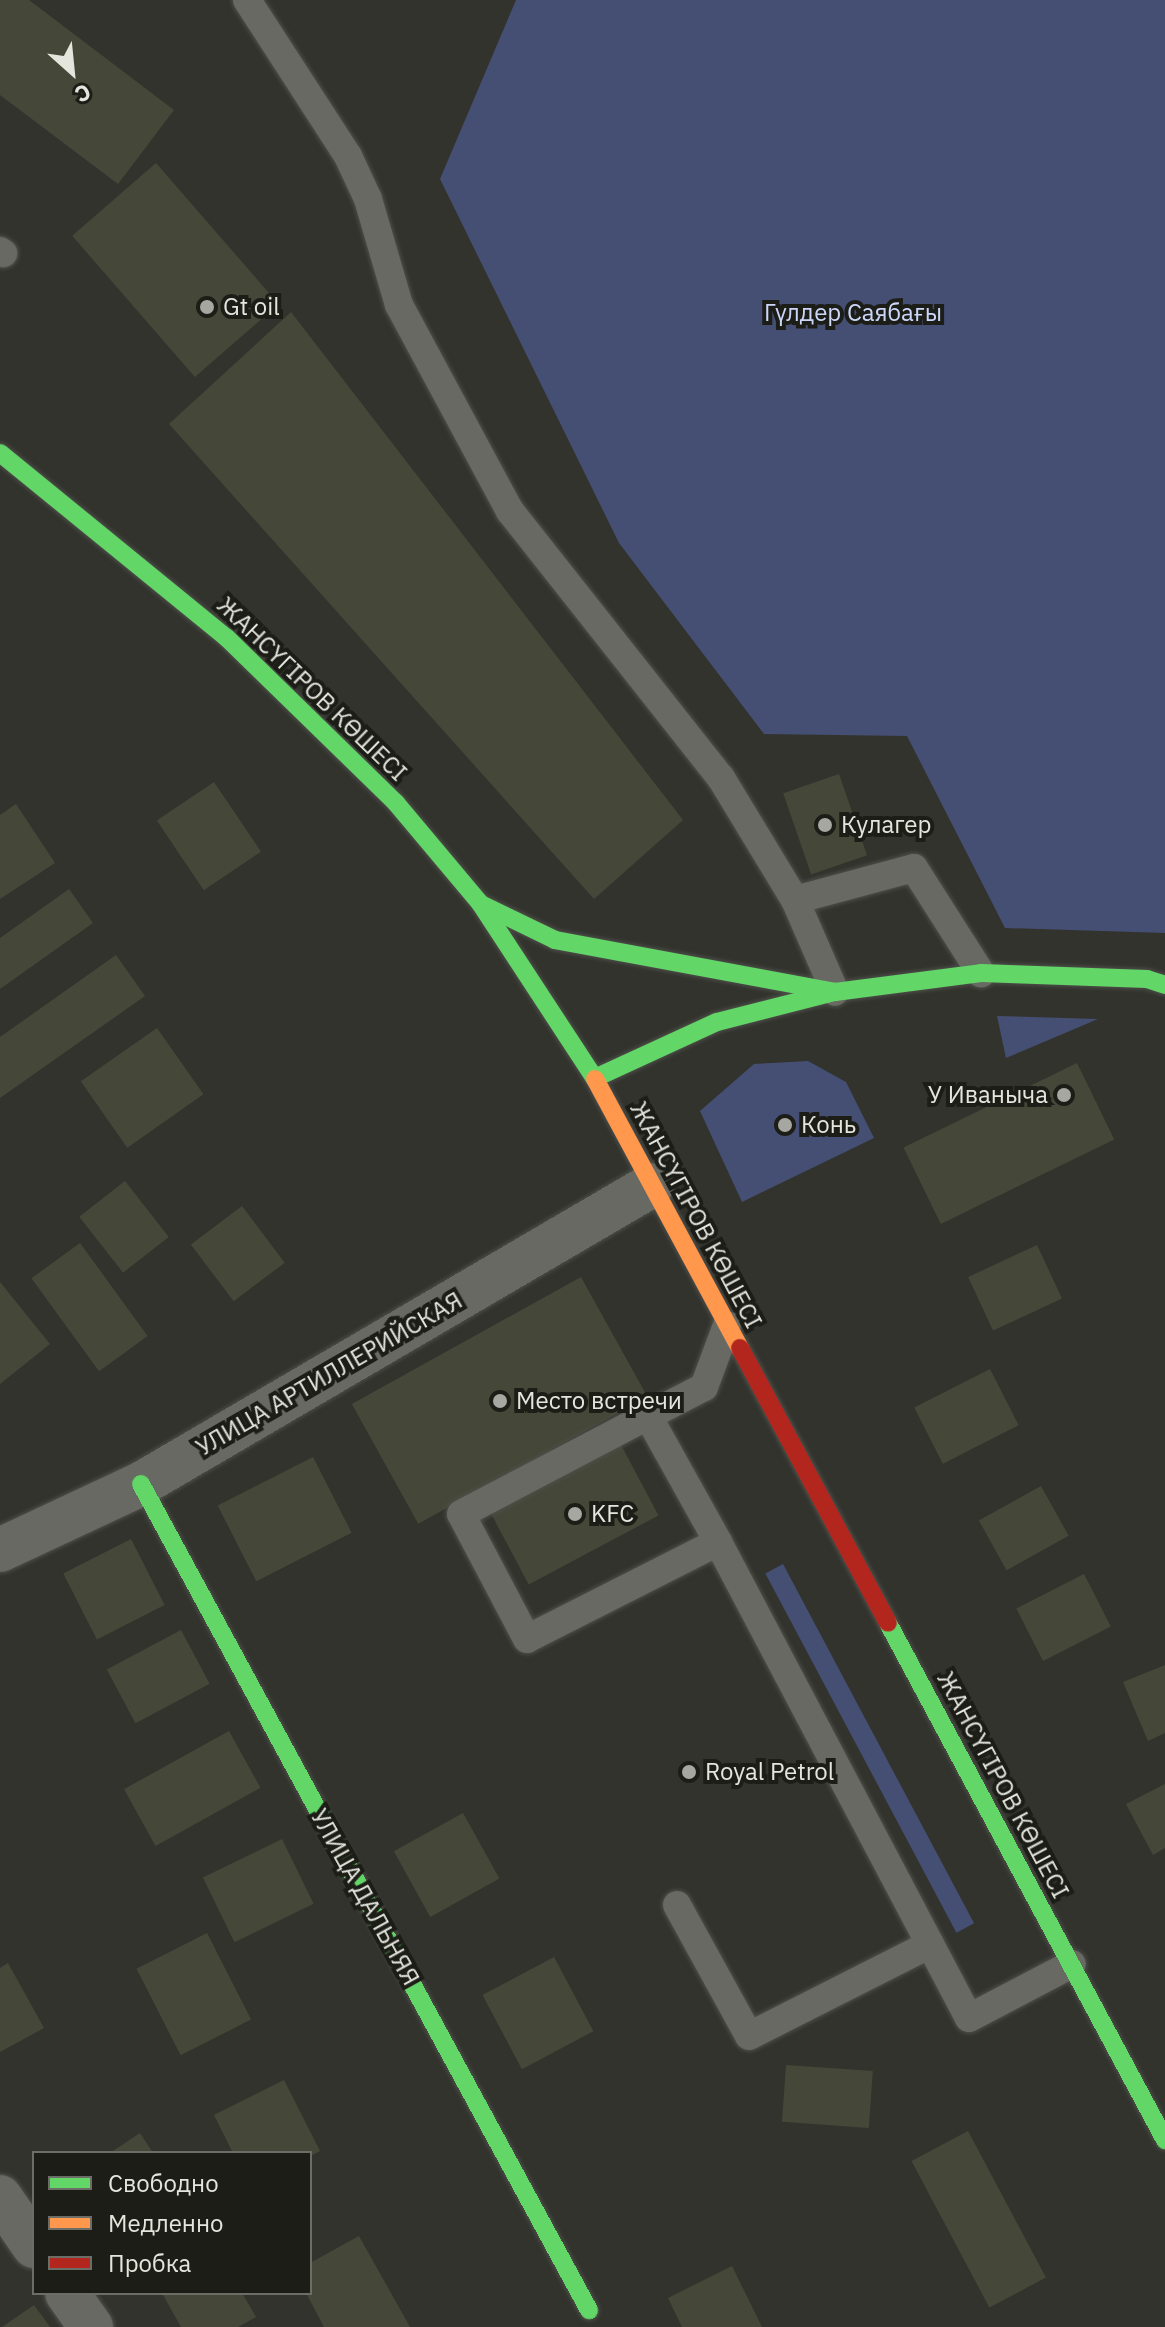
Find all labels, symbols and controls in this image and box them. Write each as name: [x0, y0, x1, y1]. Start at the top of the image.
north arrow: [32, 32, 112, 112]
text: С: [70, 78, 96, 110]
place label: Gt oil: [223, 293, 280, 321]
marker: Gt oil: [198, 298, 216, 316]
park label: Гүлдер Саябағы: [764, 299, 942, 327]
street label: ЖАНСҮГІРОВ КӨШЕСІ: [211, 591, 413, 787]
place label: Кулагер: [841, 811, 931, 839]
marker: Кулагер: [816, 816, 834, 834]
place label: У Иваныча: [928, 1081, 1048, 1109]
marker: У Иваныча: [1055, 1086, 1073, 1104]
street label: ЖАНСҮГІРОВ КӨШЕСІ: [624, 1097, 768, 1333]
place label: Конь: [801, 1111, 856, 1139]
marker: Конь: [776, 1116, 794, 1134]
street label: УЛИЦА АРТИЛЛЕРИЙСКАЯ: [191, 1286, 467, 1462]
place label: Место встречи: [516, 1387, 682, 1415]
marker: Место встречи: [491, 1392, 509, 1410]
place label: KFC: [591, 1500, 634, 1528]
marker: KFC: [566, 1505, 584, 1523]
street label: ЖАНСҮГІРОВ КӨШЕСІ: [931, 1667, 1075, 1903]
place label: Royal Petrol: [705, 1758, 834, 1786]
marker: Royal Petrol: [680, 1763, 698, 1781]
street label: УЛИЦА ДАЛЬНЯЯ: [305, 1804, 425, 1990]
legend: [32, 2151, 312, 2295]
text: Свободно: [108, 2167, 219, 2199]
text: Медленно: [108, 2207, 224, 2239]
text: Пробка: [108, 2247, 191, 2279]

